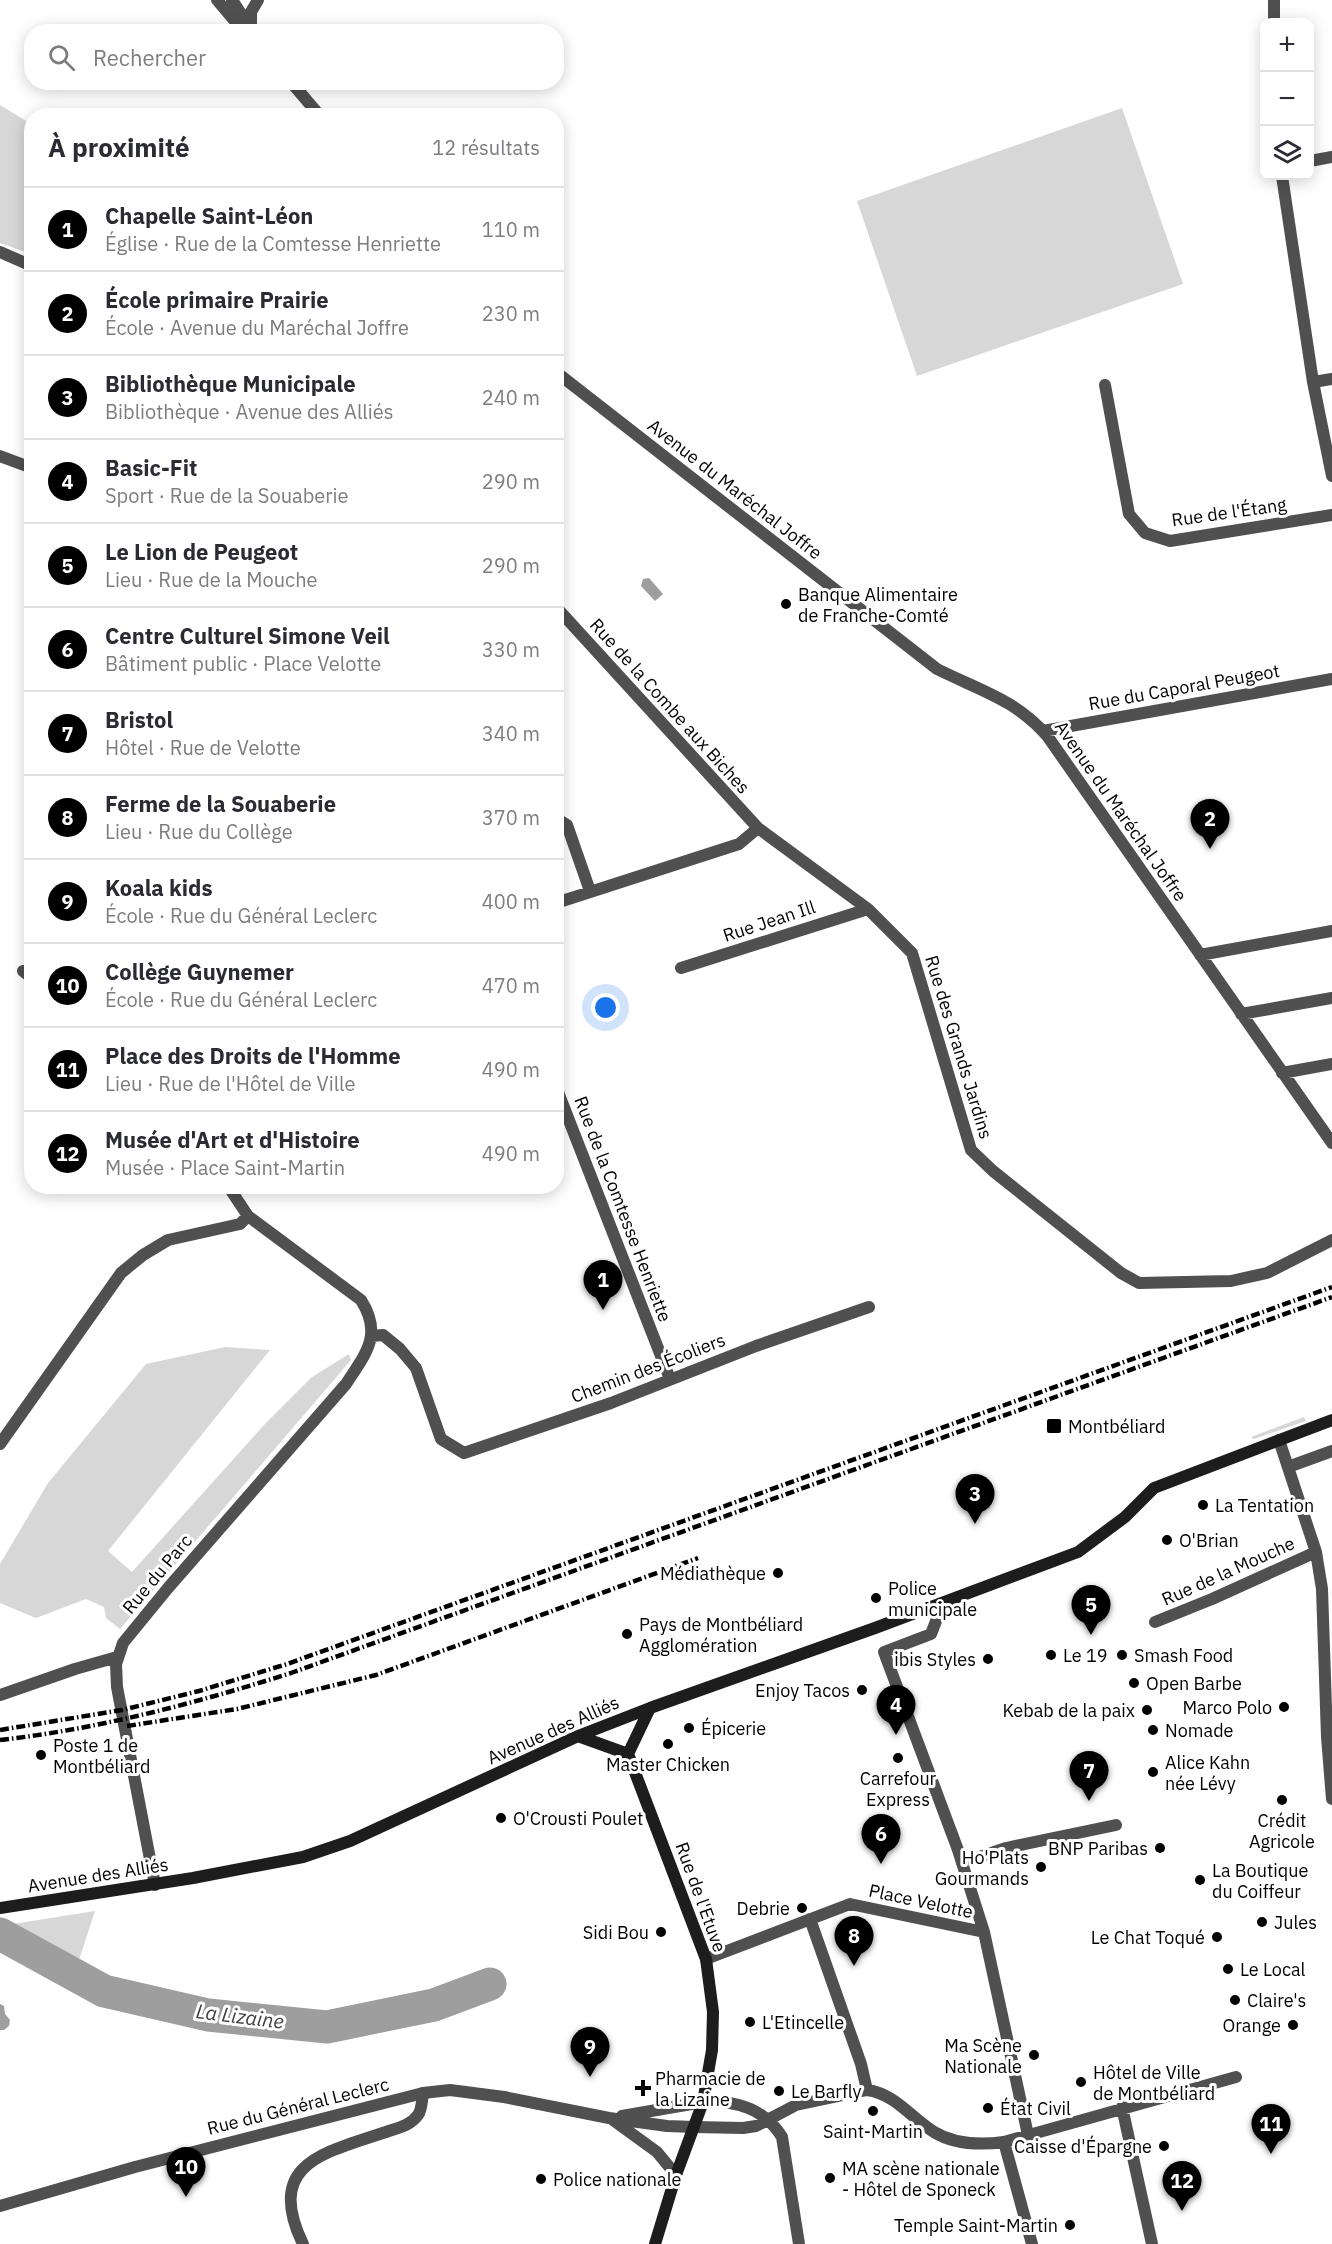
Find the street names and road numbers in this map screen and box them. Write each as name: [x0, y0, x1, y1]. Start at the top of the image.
street label: Avenue du Maréchal Joffre: [643, 414, 827, 564]
street label: Rue de l'Étang: [1170, 492, 1288, 531]
street label: Rue de la Combe aux Biches: [585, 614, 755, 798]
street label: Rue du Caporal Peugeot: [1087, 659, 1281, 715]
street label: Avenue du Maréchal Joffre: [1050, 716, 1192, 906]
street label: Rue Jean Ill: [720, 895, 818, 947]
street label: Rue des Grands Jardins: [920, 952, 998, 1142]
street label: Rue de la Comtesse Henriette: [569, 1093, 677, 1325]
street label: Chemin des Écoliers: [568, 1328, 728, 1408]
street label: Rue du Parc: [117, 1530, 197, 1618]
street label: Rue de la Mouche: [1158, 1531, 1298, 1611]
street label: Avenue des Alliés: [483, 1691, 623, 1769]
street label: Rue de l'Etuve: [670, 1839, 732, 1955]
street label: Avenue des Alliés: [26, 1853, 170, 1897]
street label: Place Velotte: [867, 1879, 975, 1923]
street label: Rue du Général Leclerc: [205, 2072, 391, 2140]

